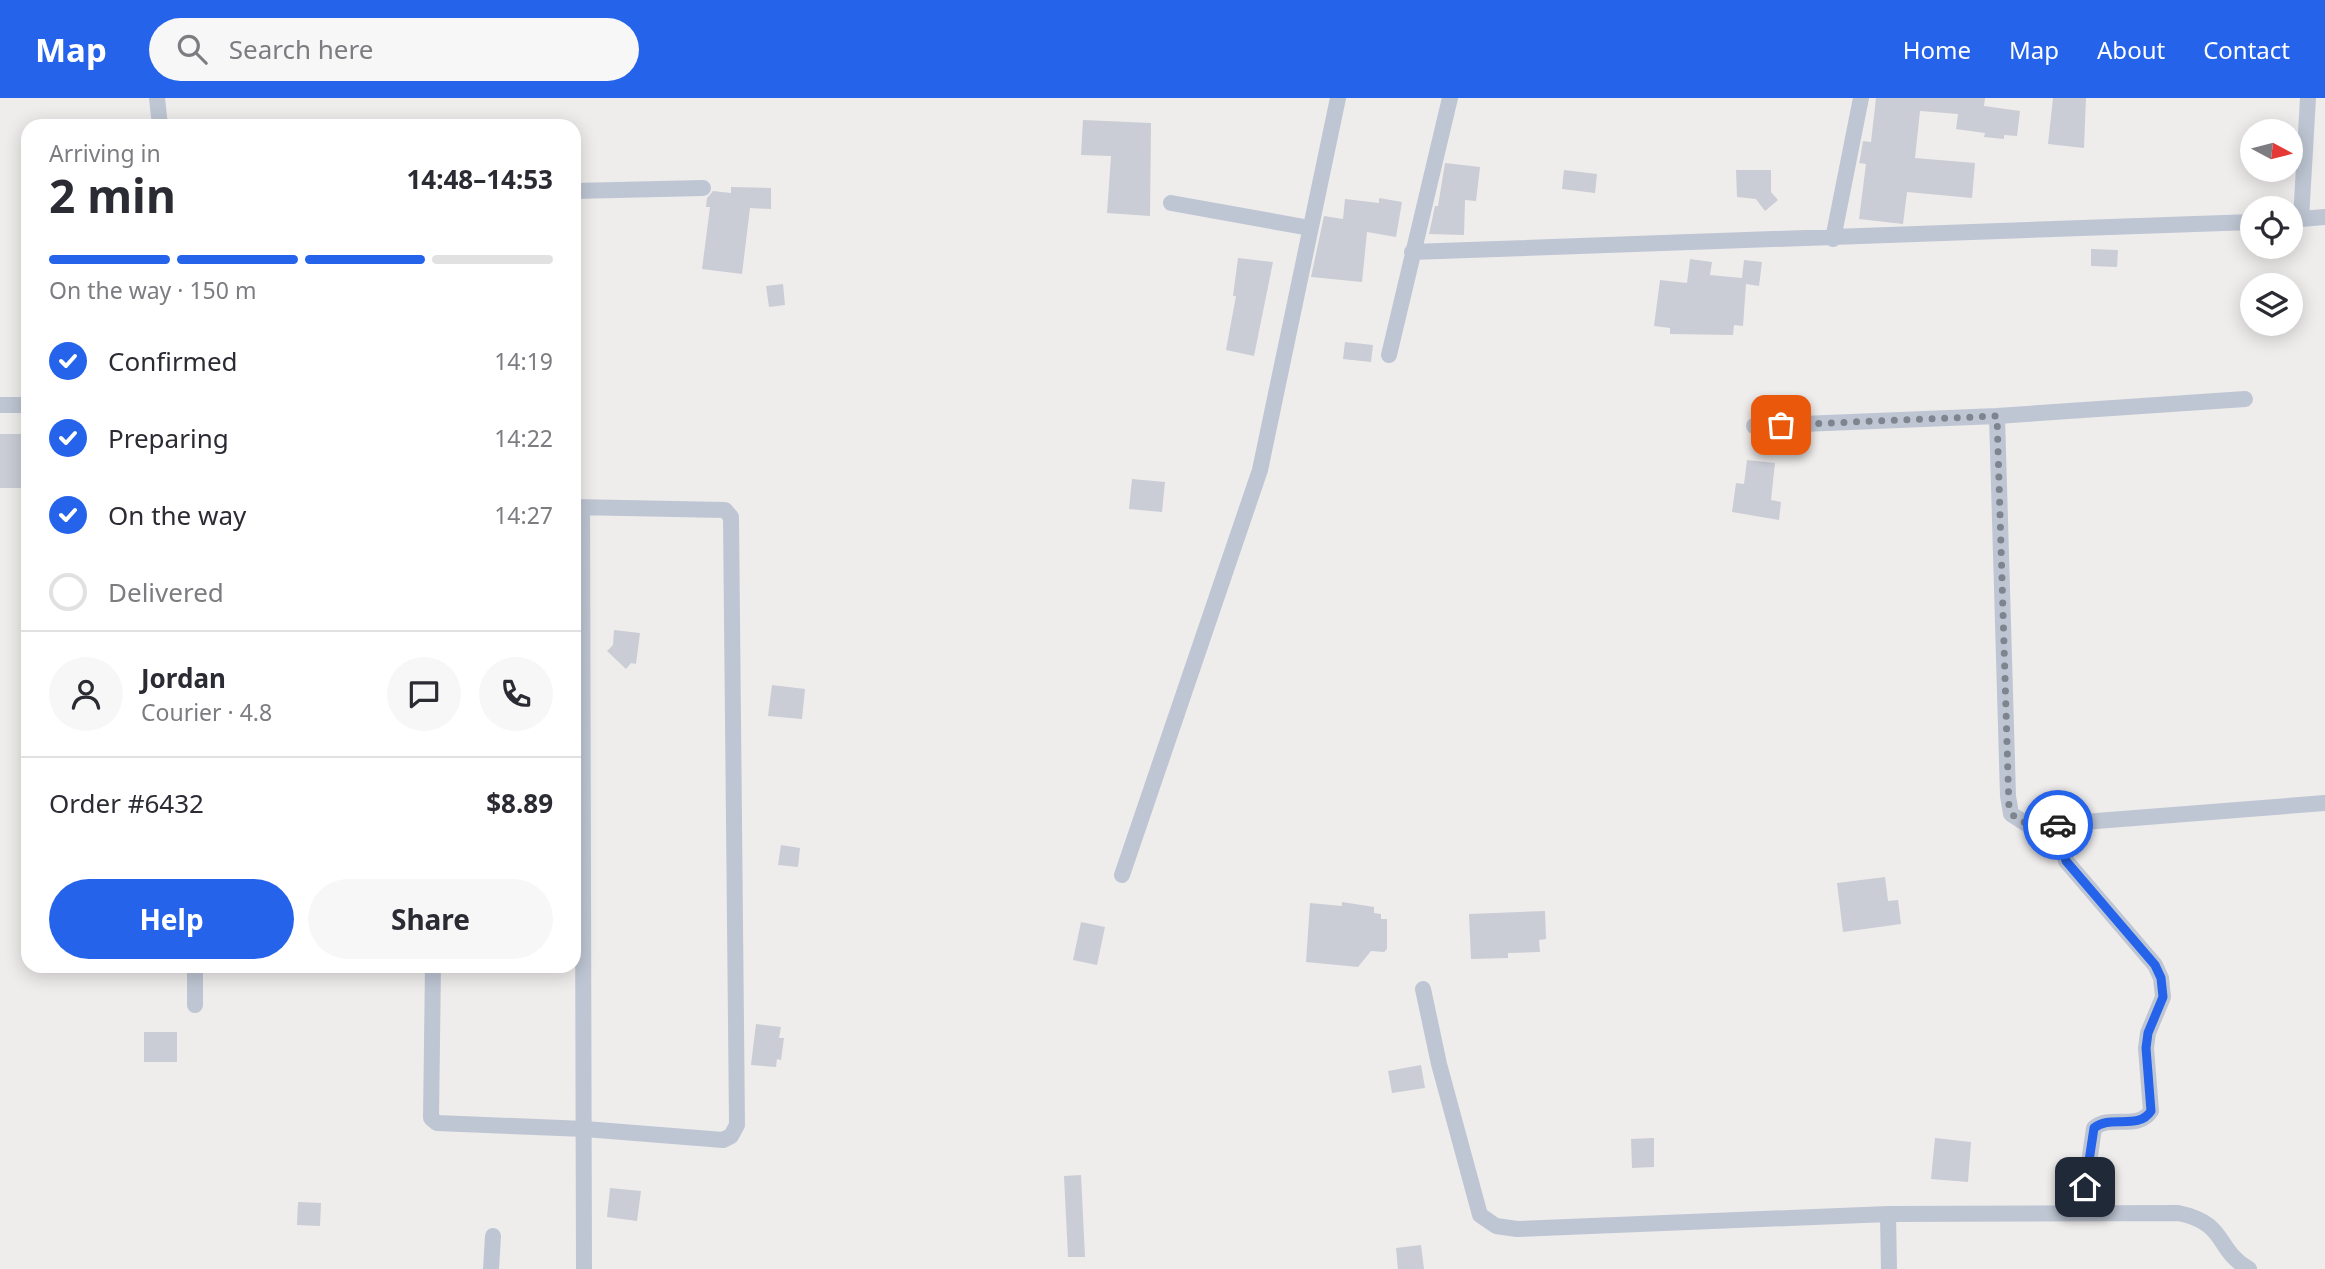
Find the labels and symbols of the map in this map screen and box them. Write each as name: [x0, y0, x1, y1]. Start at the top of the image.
north arrow: [2240, 119, 2303, 182]
pin: [1751, 395, 1811, 455]
courier: [2023, 790, 2093, 860]
pin: [2055, 1157, 2115, 1217]

